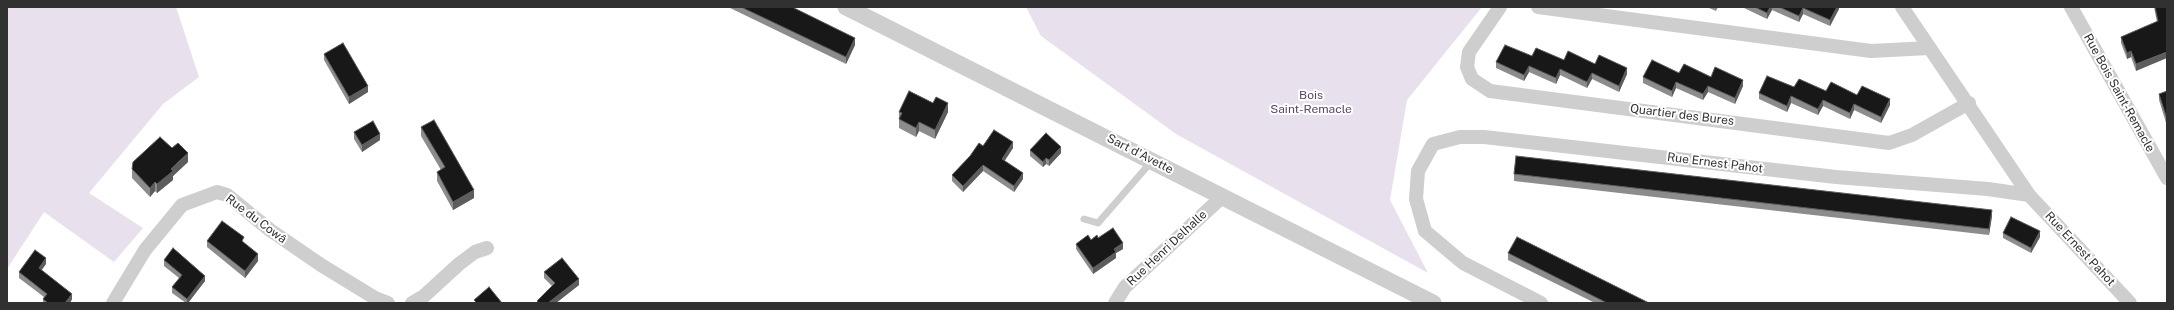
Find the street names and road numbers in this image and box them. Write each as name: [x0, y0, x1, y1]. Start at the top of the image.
street label: Rue Bois Saint-Remacle: [2080, 31, 2158, 155]
street label: Quartier des Bures: [1629, 101, 1735, 129]
street label: Sart d'Avette: [1104, 131, 1176, 177]
street label: Rue Ernest Pahot: [1666, 150, 1764, 176]
street label: Rue du Cowâ: [223, 191, 289, 247]
street label: Rue Henri Delhalle: [1124, 207, 1210, 289]
street label: Rue Ernest Pahot: [2042, 209, 2118, 289]

